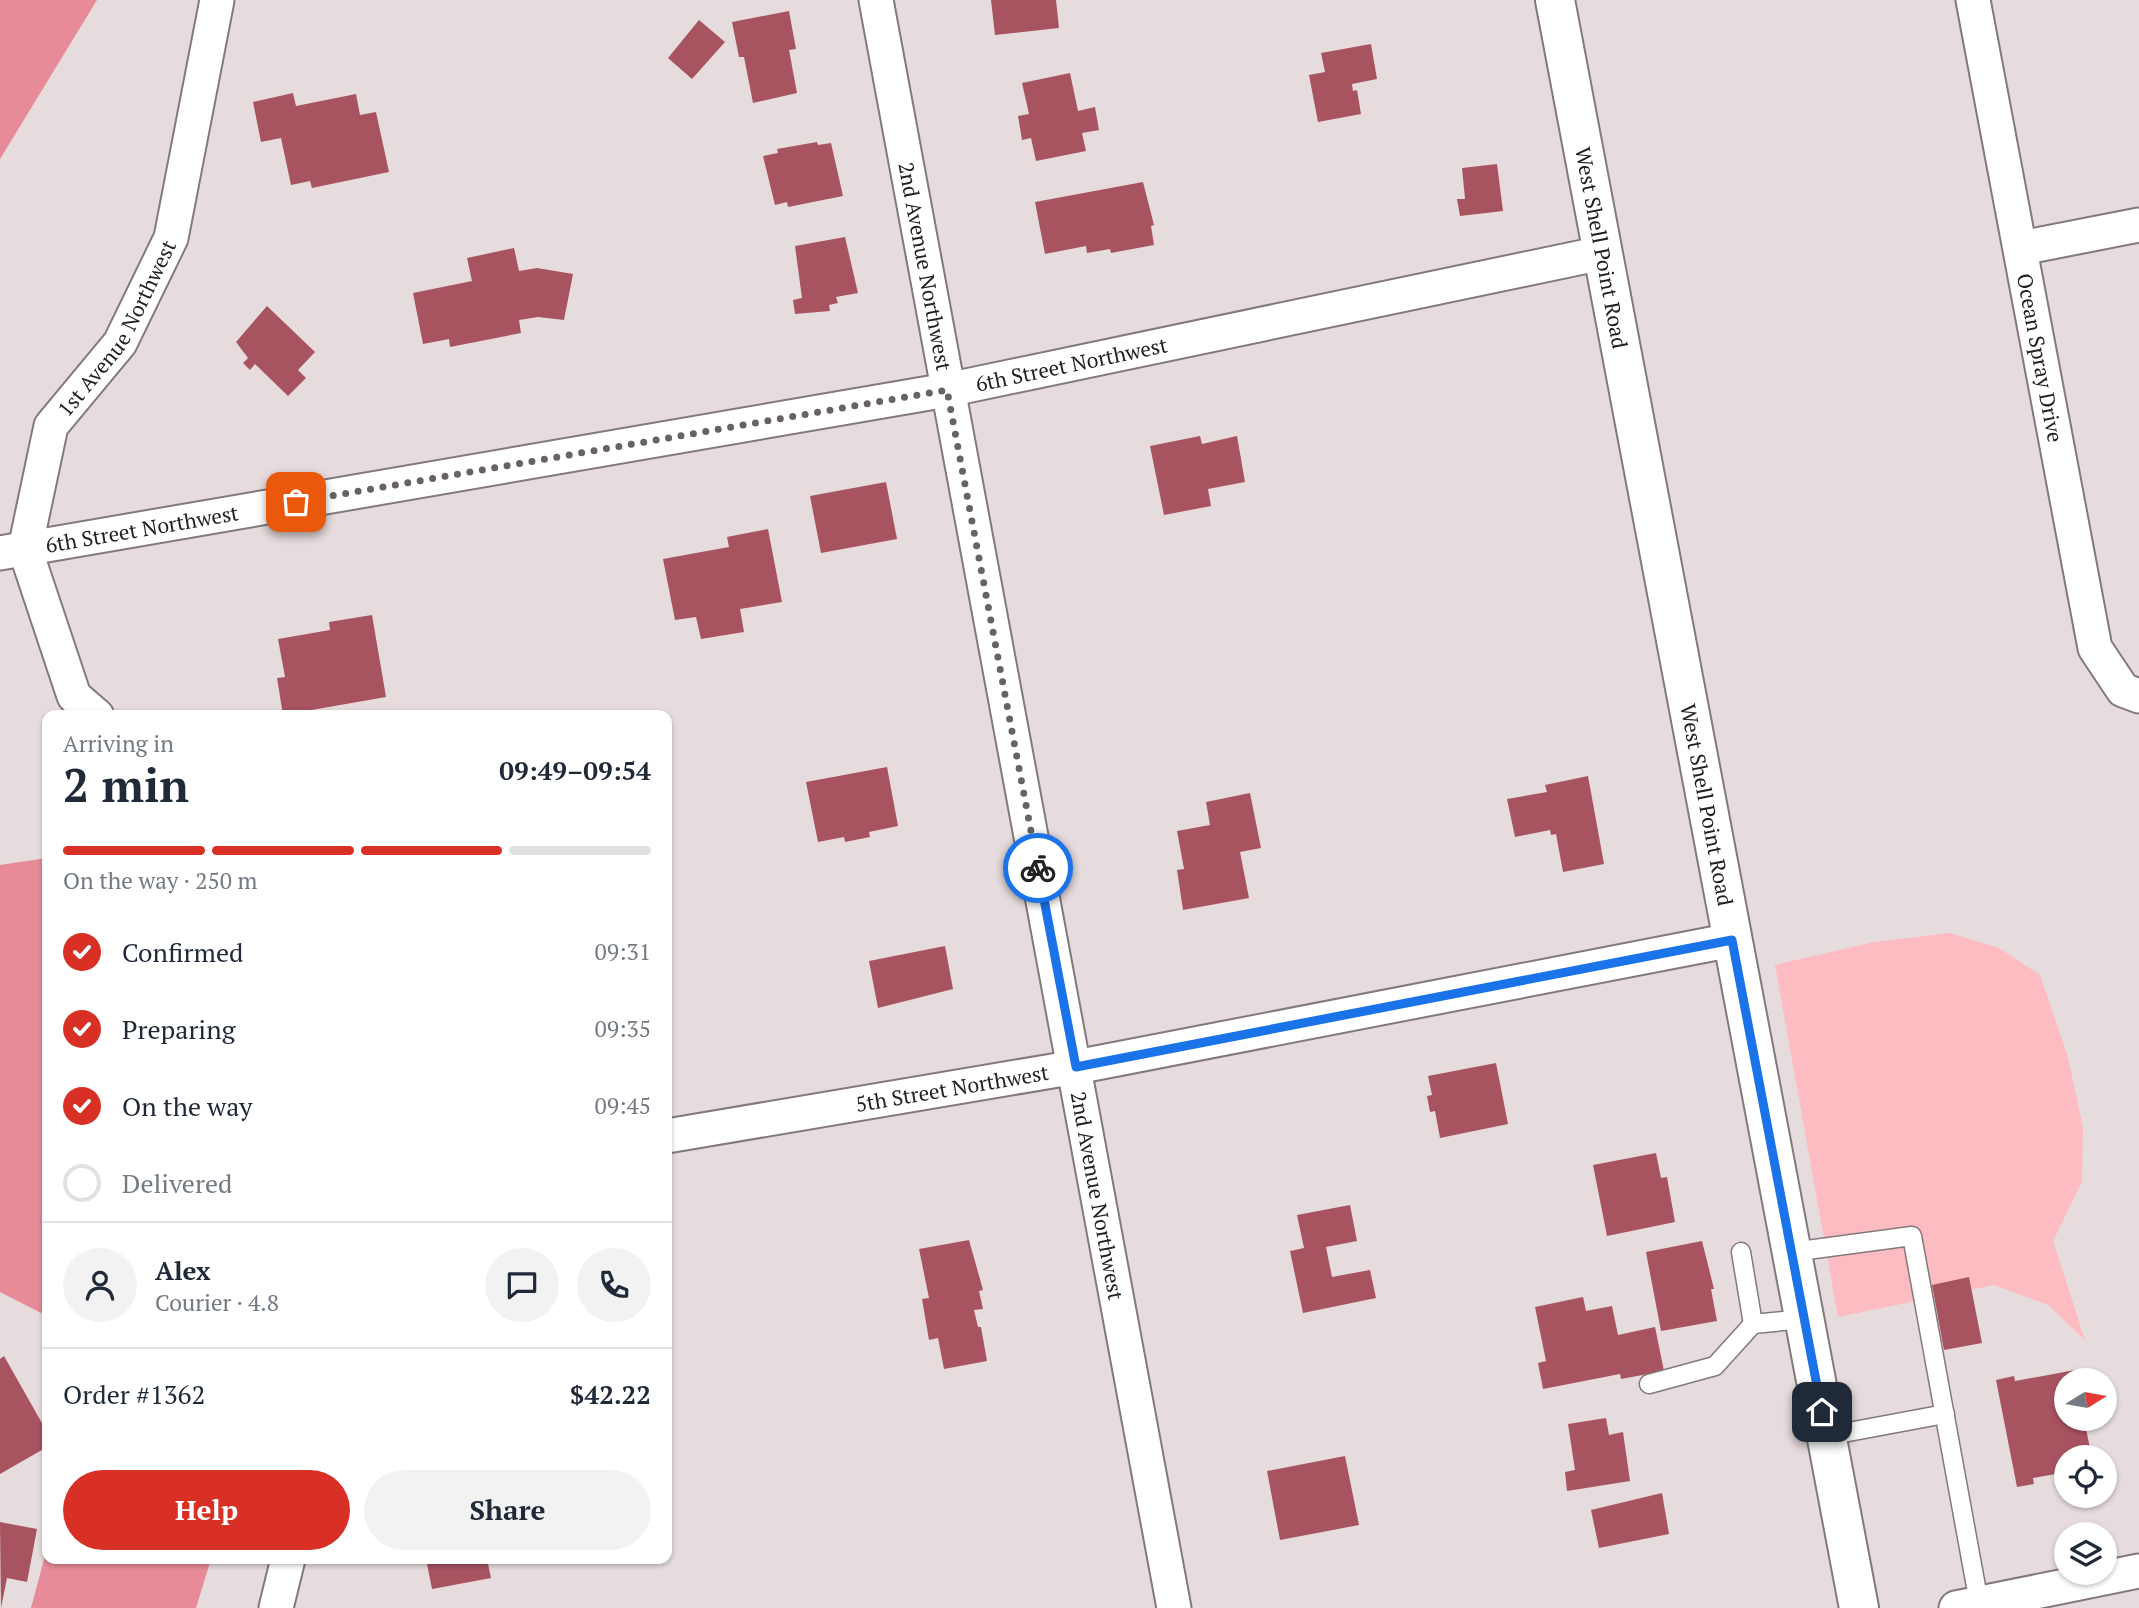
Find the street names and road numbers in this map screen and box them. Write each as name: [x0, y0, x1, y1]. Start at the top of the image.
street label: West Shell Point Road: [1569, 144, 1635, 351]
street label: 2nd Avenue Northwest: [892, 160, 958, 373]
street label: 1st Avenue Northwest: [51, 235, 182, 422]
street label: Ocean Spray Drive: [2011, 271, 2070, 445]
street label: 6th Street Northwest: [973, 330, 1170, 398]
street label: 6th Street Northwest: [43, 498, 241, 559]
street label: West Shell Point Road: [1674, 701, 1740, 908]
street label: 5th Street Northwest: [853, 1058, 1051, 1118]
street label: 2nd Avenue Northwest: [1065, 1089, 1131, 1302]

